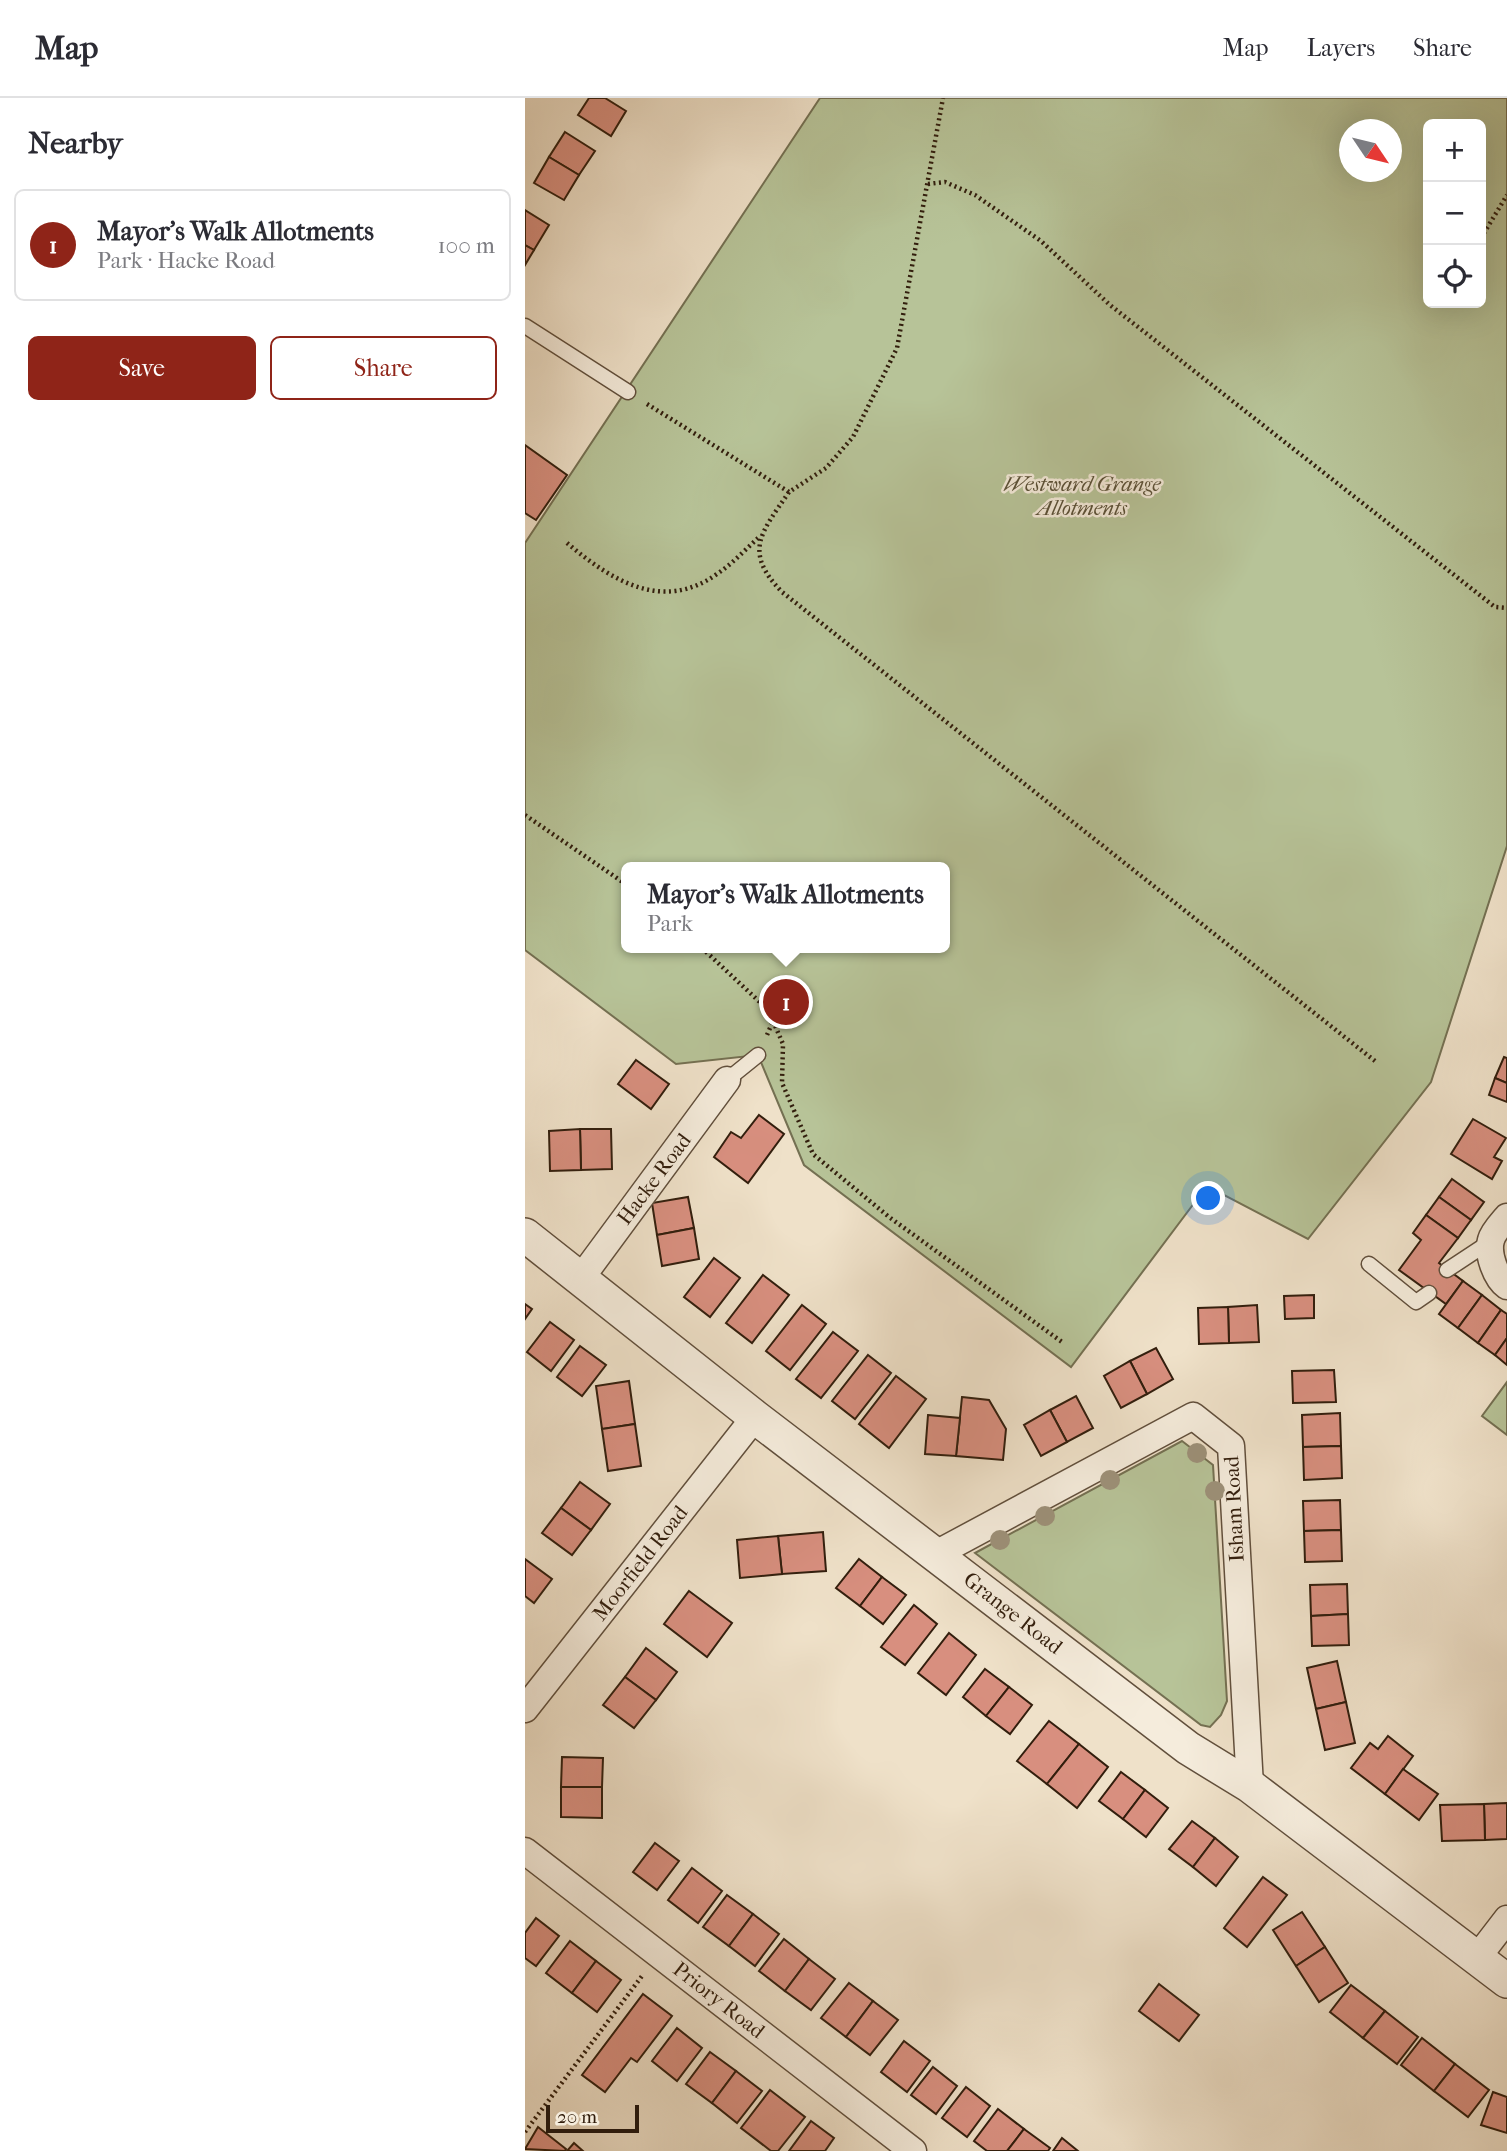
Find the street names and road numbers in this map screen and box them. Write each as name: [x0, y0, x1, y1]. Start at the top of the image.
street label: Hacke Road: [612, 1128, 696, 1229]
street label: Isham Road: [1219, 1455, 1249, 1563]
street label: Moorfield Road: [588, 1500, 693, 1625]
street label: Grange Road: [959, 1567, 1068, 1659]
street label: Priory Road: [668, 1957, 770, 2044]

